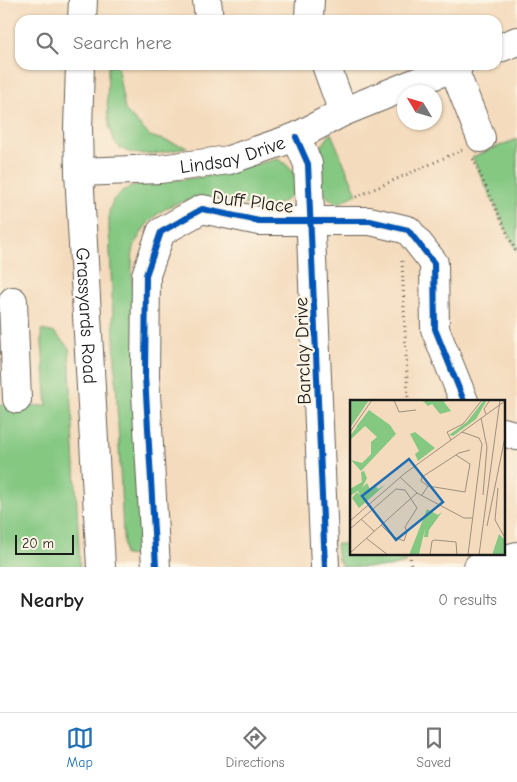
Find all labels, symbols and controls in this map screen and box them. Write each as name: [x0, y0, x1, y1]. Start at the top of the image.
search box: [15, 15, 502, 70]
icon: search: [33, 29, 61, 57]
text: Search here: [73, 32, 172, 54]
north arrow: [397, 85, 442, 130]
street label: Lindsay Drive: [179, 132, 288, 178]
street label: Duff Place: [211, 186, 295, 218]
street label: Grassyards Road: [71, 247, 101, 385]
street label: Barclay Drive: [290, 297, 316, 405]
inset map: [350, 400, 504, 554]
scale bar: [15, 532, 74, 555]
text: 20 m: [22, 535, 54, 552]
text: Nearby: [20, 588, 84, 612]
text: 0 results: [438, 591, 497, 609]
tab: Map: [66, 724, 94, 771]
tab: Directions: [225, 724, 285, 771]
tab: Saved: [416, 724, 451, 771]

